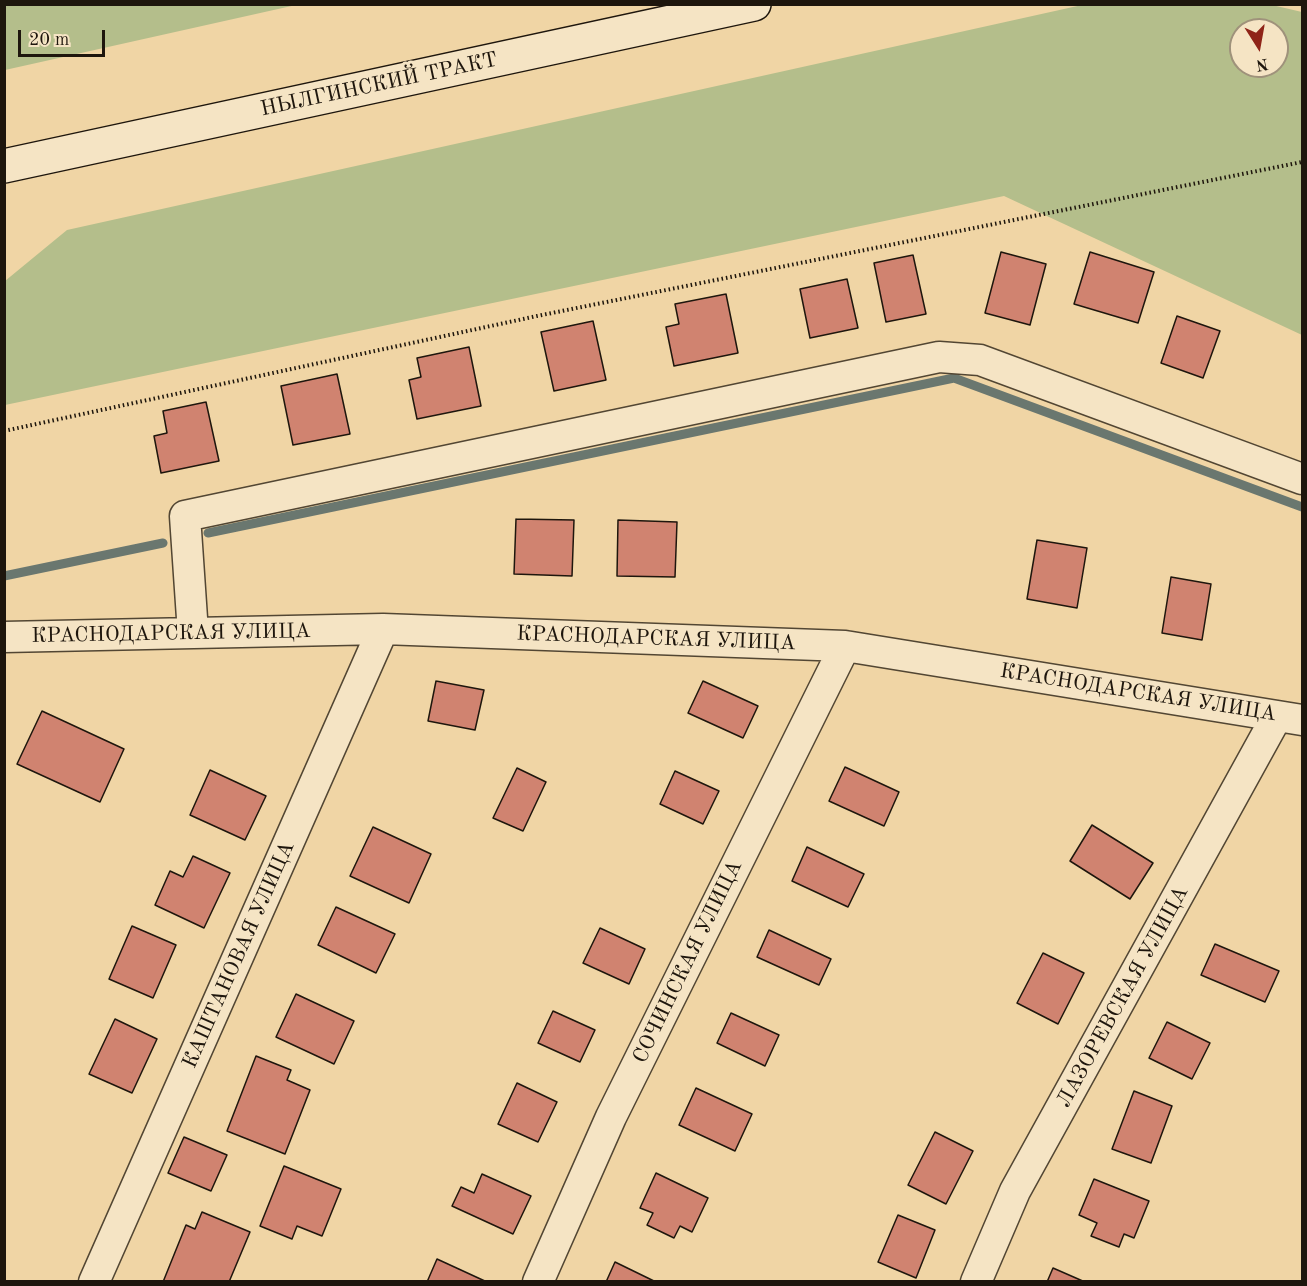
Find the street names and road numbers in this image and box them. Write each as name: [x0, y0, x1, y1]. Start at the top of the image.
street label: НЫЛГИНСКИЙ ТРАКТ: [258, 48, 500, 122]
street label: КРАСНОДАРСКАЯ УЛИЦА: [31, 619, 311, 649]
street label: КРАСНОДАРСКАЯ УЛИЦА: [516, 622, 796, 656]
street label: КРАСНОДАРСКАЯ УЛИЦА: [998, 659, 1278, 727]
street label: КАШТАНОВАЯ УЛИЦА: [178, 838, 300, 1072]
street label: СОЧИНСКАЯ УЛИЦА: [628, 856, 748, 1068]
street label: ЛАЗОРЕВСКАЯ УЛИЦА: [1052, 882, 1194, 1112]

